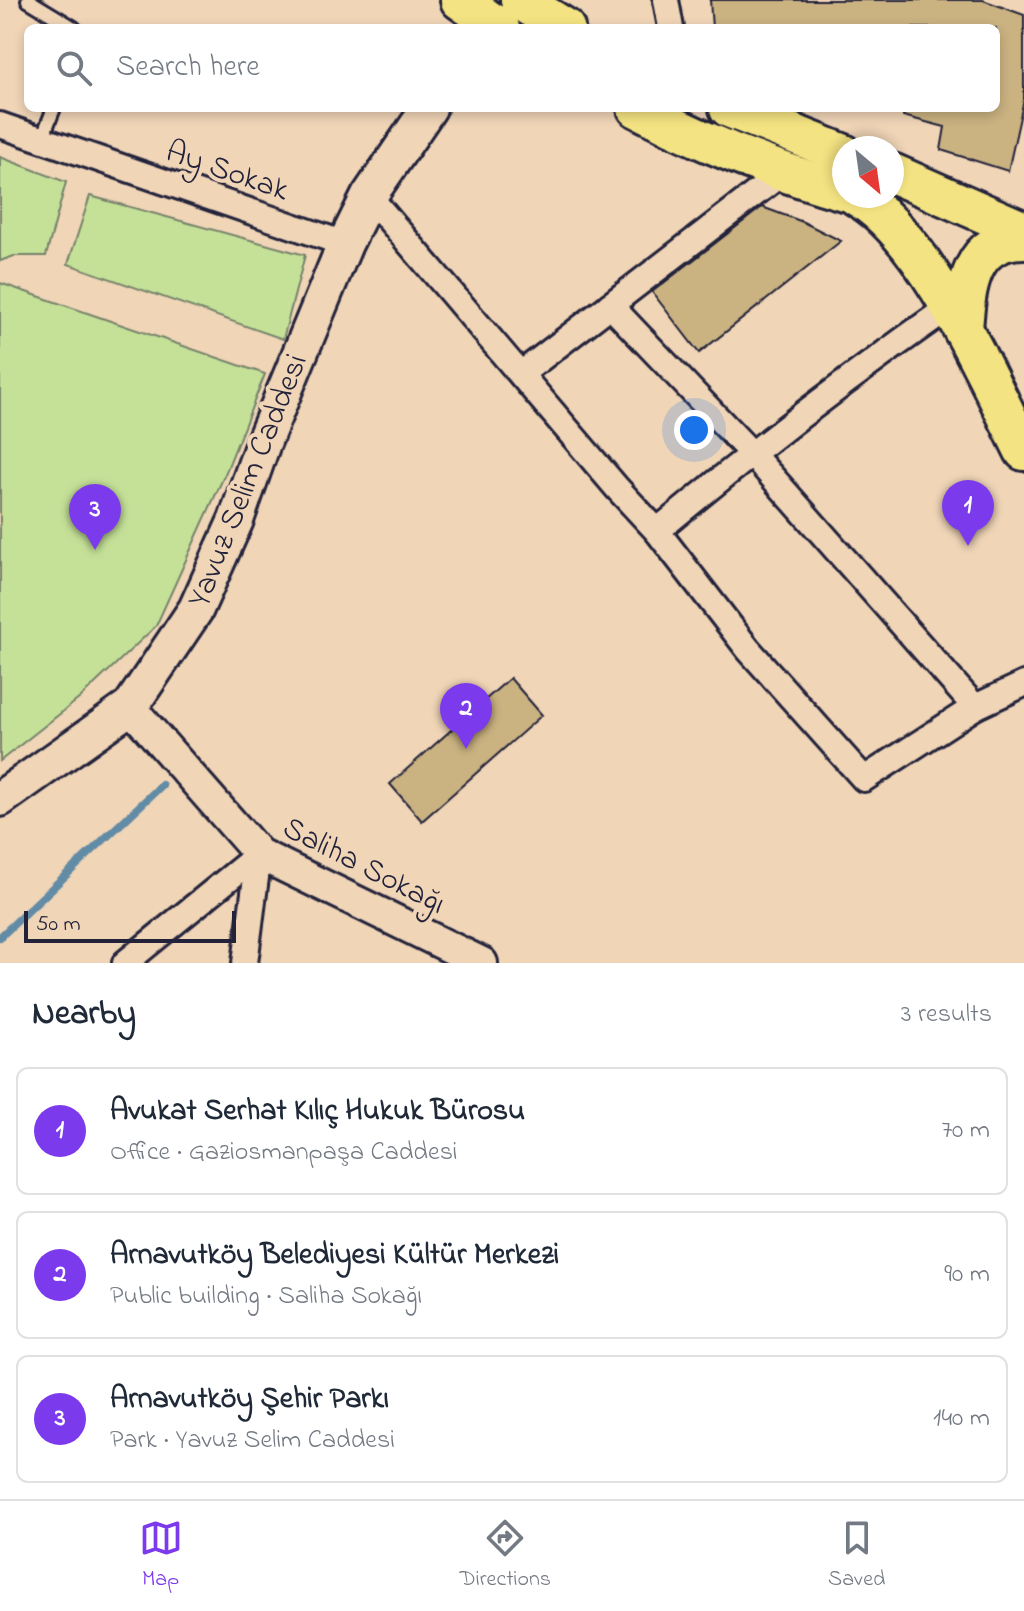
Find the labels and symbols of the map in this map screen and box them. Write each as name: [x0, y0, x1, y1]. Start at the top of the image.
street label: Ay Sokak: [159, 129, 295, 216]
north arrow: [832, 136, 904, 208]
street label: Yavuz Selim Caddesi: [177, 347, 322, 615]
your location: [674, 410, 714, 450]
pin: 1: [942, 480, 994, 546]
pin: 3: [69, 484, 121, 550]
pin: 2: [440, 683, 492, 749]
street label: Saliha Sokağı: [273, 806, 453, 929]
scale bar: [24, 907, 236, 943]

